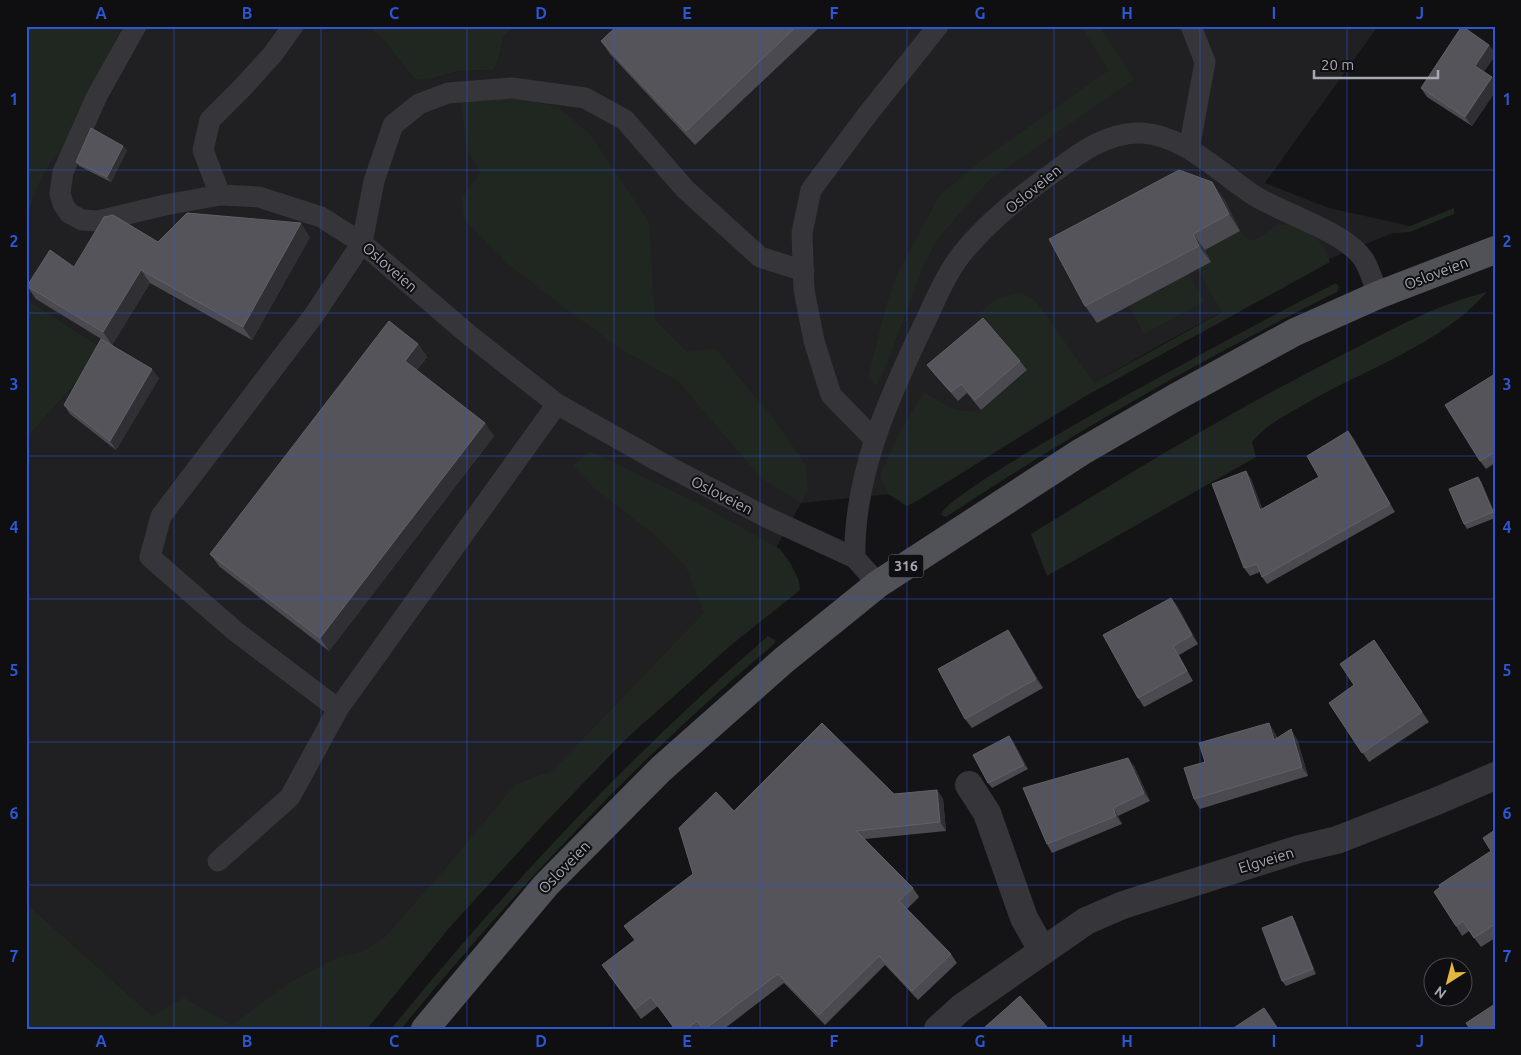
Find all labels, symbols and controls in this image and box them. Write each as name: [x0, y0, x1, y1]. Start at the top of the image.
text: A: [95, 4, 107, 22]
text: B: [242, 4, 252, 22]
text: C: [389, 4, 399, 22]
text: D: [535, 4, 547, 22]
text: E: [682, 4, 692, 22]
text: F: [830, 4, 839, 22]
text: G: [974, 4, 986, 22]
text: H: [1121, 4, 1133, 22]
text: I: [1272, 4, 1276, 22]
text: J: [1416, 4, 1424, 22]
scale bar: [1314, 48, 1437, 80]
text: 20 m: [1321, 56, 1354, 73]
text: 1: [9, 90, 19, 108]
text: 1: [1502, 90, 1512, 108]
street label: Osloveien: [1002, 161, 1064, 217]
text: 2: [9, 232, 19, 250]
text: 2: [1502, 232, 1512, 250]
street label: Osloveien: [359, 239, 421, 295]
street label: Osloveien: [1402, 253, 1470, 293]
text: 3: [9, 375, 19, 393]
text: 3: [1502, 375, 1512, 393]
street label: Osloveien: [688, 472, 756, 518]
text: 4: [9, 518, 19, 536]
text: 4: [1502, 518, 1512, 536]
road number: 316: [888, 554, 924, 578]
text: 5: [9, 661, 19, 679]
text: 5: [1502, 661, 1512, 679]
text: 6: [9, 804, 19, 822]
text: 6: [1502, 804, 1512, 822]
street label: Osloveien: [535, 837, 593, 897]
street label: Elgveien: [1236, 844, 1296, 876]
text: 7: [9, 947, 19, 965]
text: 7: [1502, 947, 1512, 965]
north arrow: [1424, 958, 1474, 1008]
text: N: [1431, 983, 1449, 1002]
text: A: [95, 1032, 107, 1050]
text: B: [242, 1032, 252, 1050]
text: C: [389, 1032, 399, 1050]
text: D: [535, 1032, 547, 1050]
text: E: [682, 1032, 692, 1050]
text: F: [830, 1032, 839, 1050]
text: G: [974, 1032, 986, 1050]
text: H: [1121, 1032, 1133, 1050]
text: I: [1272, 1032, 1276, 1050]
text: J: [1416, 1032, 1424, 1050]

